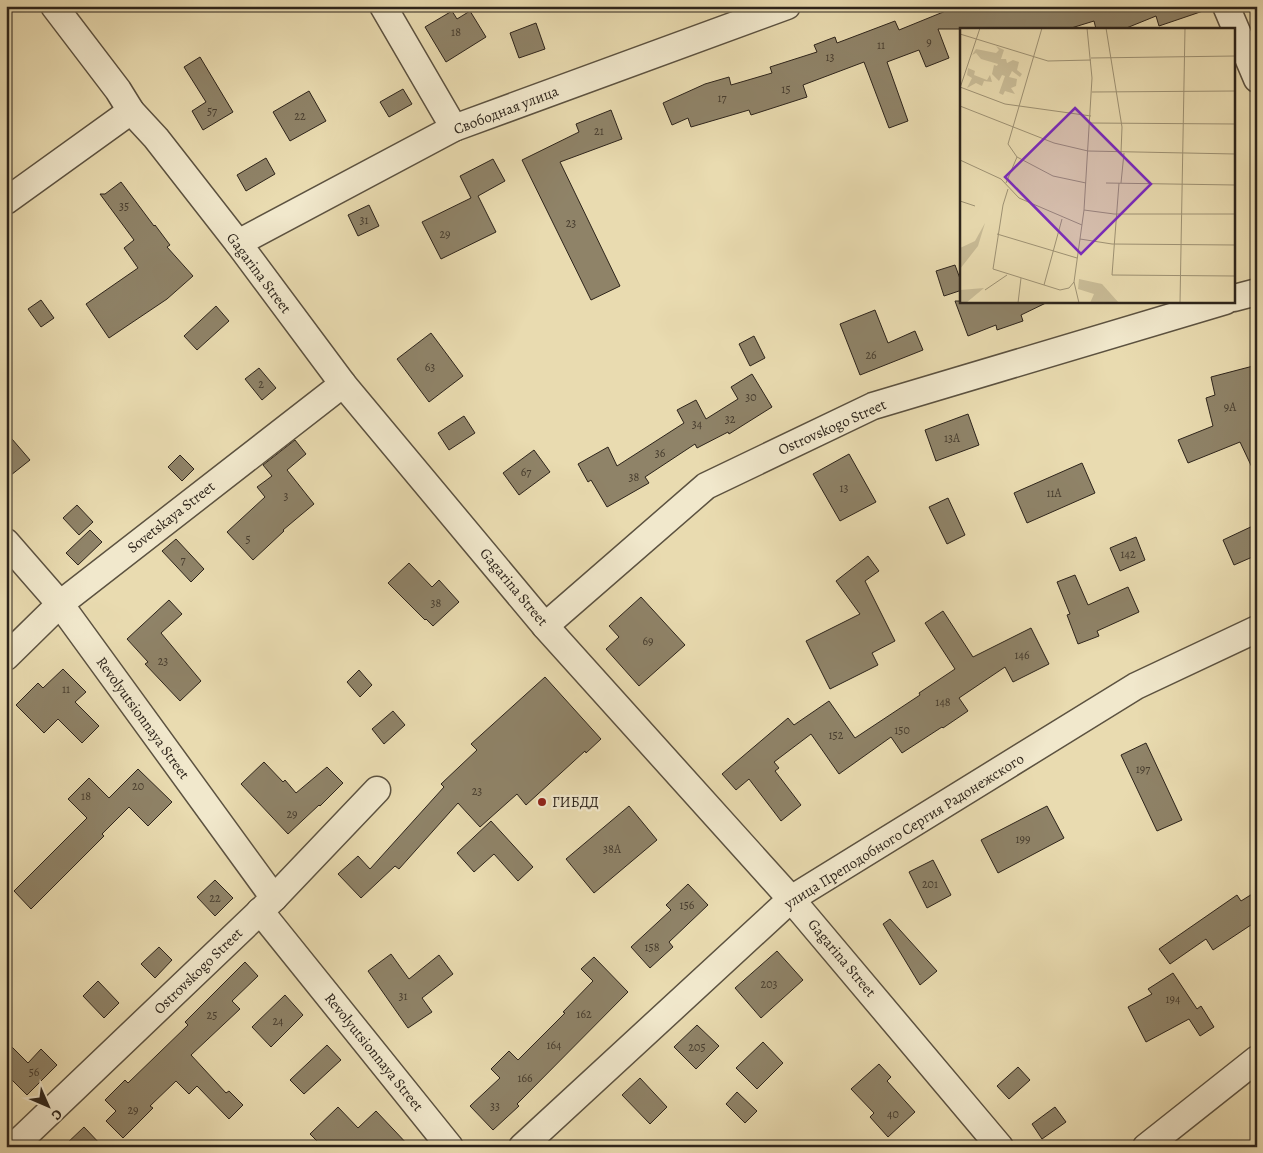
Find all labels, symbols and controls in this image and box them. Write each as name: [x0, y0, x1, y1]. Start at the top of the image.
house number: 18: [451, 24, 461, 40]
inset map: [960, 28, 1236, 302]
house number: 9: [926, 34, 932, 50]
house number: 11: [877, 37, 885, 53]
house number: 13: [825, 49, 835, 65]
street label: Свободная улица: [451, 81, 561, 139]
house number: 15: [781, 81, 791, 97]
house number: 17: [717, 90, 728, 106]
house number: 57: [207, 103, 218, 119]
house number: 22: [294, 108, 306, 124]
house number: 21: [594, 123, 604, 139]
house number: 35: [119, 198, 129, 214]
house number: 31: [359, 212, 369, 228]
house number: 23: [566, 215, 576, 231]
house number: 29: [439, 226, 451, 242]
street label: Gagarina Street: [222, 229, 296, 317]
house number: 26: [865, 347, 877, 363]
house number: 63: [425, 359, 435, 375]
house number: 2: [258, 376, 264, 392]
house number: 30: [745, 389, 757, 405]
street label: Ostrovskogo Street: [775, 394, 889, 460]
house number: 9А: [1224, 399, 1237, 415]
house number: 32: [725, 411, 736, 427]
house number: 34: [692, 416, 703, 432]
house number: 13А: [944, 430, 961, 446]
house number: 36: [655, 445, 666, 461]
house number: 67: [521, 464, 532, 480]
house number: 38: [629, 469, 640, 485]
street label: Sovetskaya Street: [123, 476, 219, 558]
house number: 13: [839, 480, 849, 496]
house number: 11А: [1046, 485, 1063, 501]
house number: 3: [284, 488, 289, 504]
house number: 5: [245, 531, 251, 547]
street label: Gagarina Street: [475, 544, 553, 630]
house number: 142: [1120, 546, 1136, 562]
house number: 7: [180, 552, 186, 568]
house number: 38: [431, 595, 442, 611]
house number: 69: [642, 633, 654, 649]
house number: 146: [1014, 647, 1030, 663]
street label: Revolyutsionnaya Street: [92, 653, 194, 783]
house number: 23: [158, 653, 168, 669]
house number: 11: [62, 681, 70, 697]
house number: 148: [935, 694, 951, 710]
house number: 150: [894, 722, 910, 738]
house number: 152: [829, 727, 844, 743]
street label: улица Преподобного Сергия Радонежского: [779, 749, 1028, 914]
house number: 197: [1136, 761, 1151, 777]
house number: 20: [132, 778, 144, 794]
house number: 23: [472, 783, 482, 799]
house number: 18: [81, 788, 91, 804]
place label: ГИБДД: [552, 792, 599, 812]
marker: ГИБДД: [536, 796, 548, 808]
house number: 29: [286, 806, 298, 822]
house number: 199: [1015, 831, 1031, 847]
house number: 38А: [603, 841, 622, 857]
house number: 201: [922, 876, 938, 892]
house number: 22: [209, 890, 221, 906]
house number: 156: [680, 897, 695, 913]
street label: Gagarina Street: [803, 915, 881, 1001]
street label: Ostrovskogo Street: [149, 923, 247, 1019]
house number: 158: [644, 939, 660, 955]
house number: 203: [760, 976, 778, 992]
house number: 31: [398, 988, 408, 1004]
street label: Revolyutsionnaya Street: [320, 989, 428, 1115]
house number: 194: [1165, 991, 1181, 1007]
house number: 162: [576, 1006, 592, 1022]
house number: 25: [207, 1007, 217, 1023]
house number: 24: [272, 1013, 284, 1029]
house number: 164: [546, 1037, 562, 1053]
house number: 205: [688, 1039, 706, 1055]
house number: 56: [29, 1064, 40, 1080]
house number: 166: [517, 1070, 533, 1086]
north arrow: [22, 1080, 72, 1130]
house number: 33: [490, 1098, 500, 1114]
house number: 29: [127, 1102, 139, 1118]
text: С: [47, 1105, 67, 1125]
house number: 40: [887, 1106, 899, 1122]

